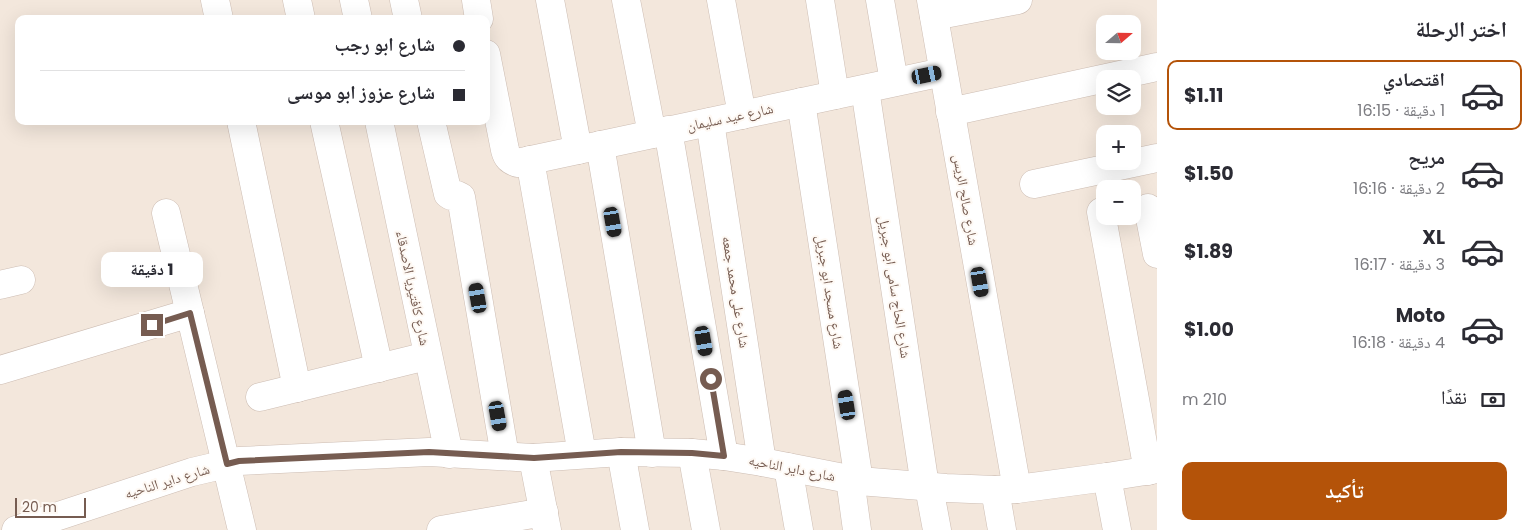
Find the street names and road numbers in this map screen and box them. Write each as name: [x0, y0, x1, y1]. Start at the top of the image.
street label: شارع عيد سليمان: [685, 98, 775, 136]
street label: شارع صالح الريس: [948, 153, 984, 247]
street label: شارع الحاج سامى ابو جبريل: [874, 214, 916, 360]
street label: شارع كافتيريا الاصدقاء: [391, 229, 435, 347]
street label: شارع مسجد ابو جبريل: [811, 234, 849, 350]
street label: شارع على محمد جمعه: [717, 235, 755, 349]
street label: شارع داير الناحيه: [747, 450, 837, 486]
street label: شارع داير الناحيه: [122, 459, 212, 503]

